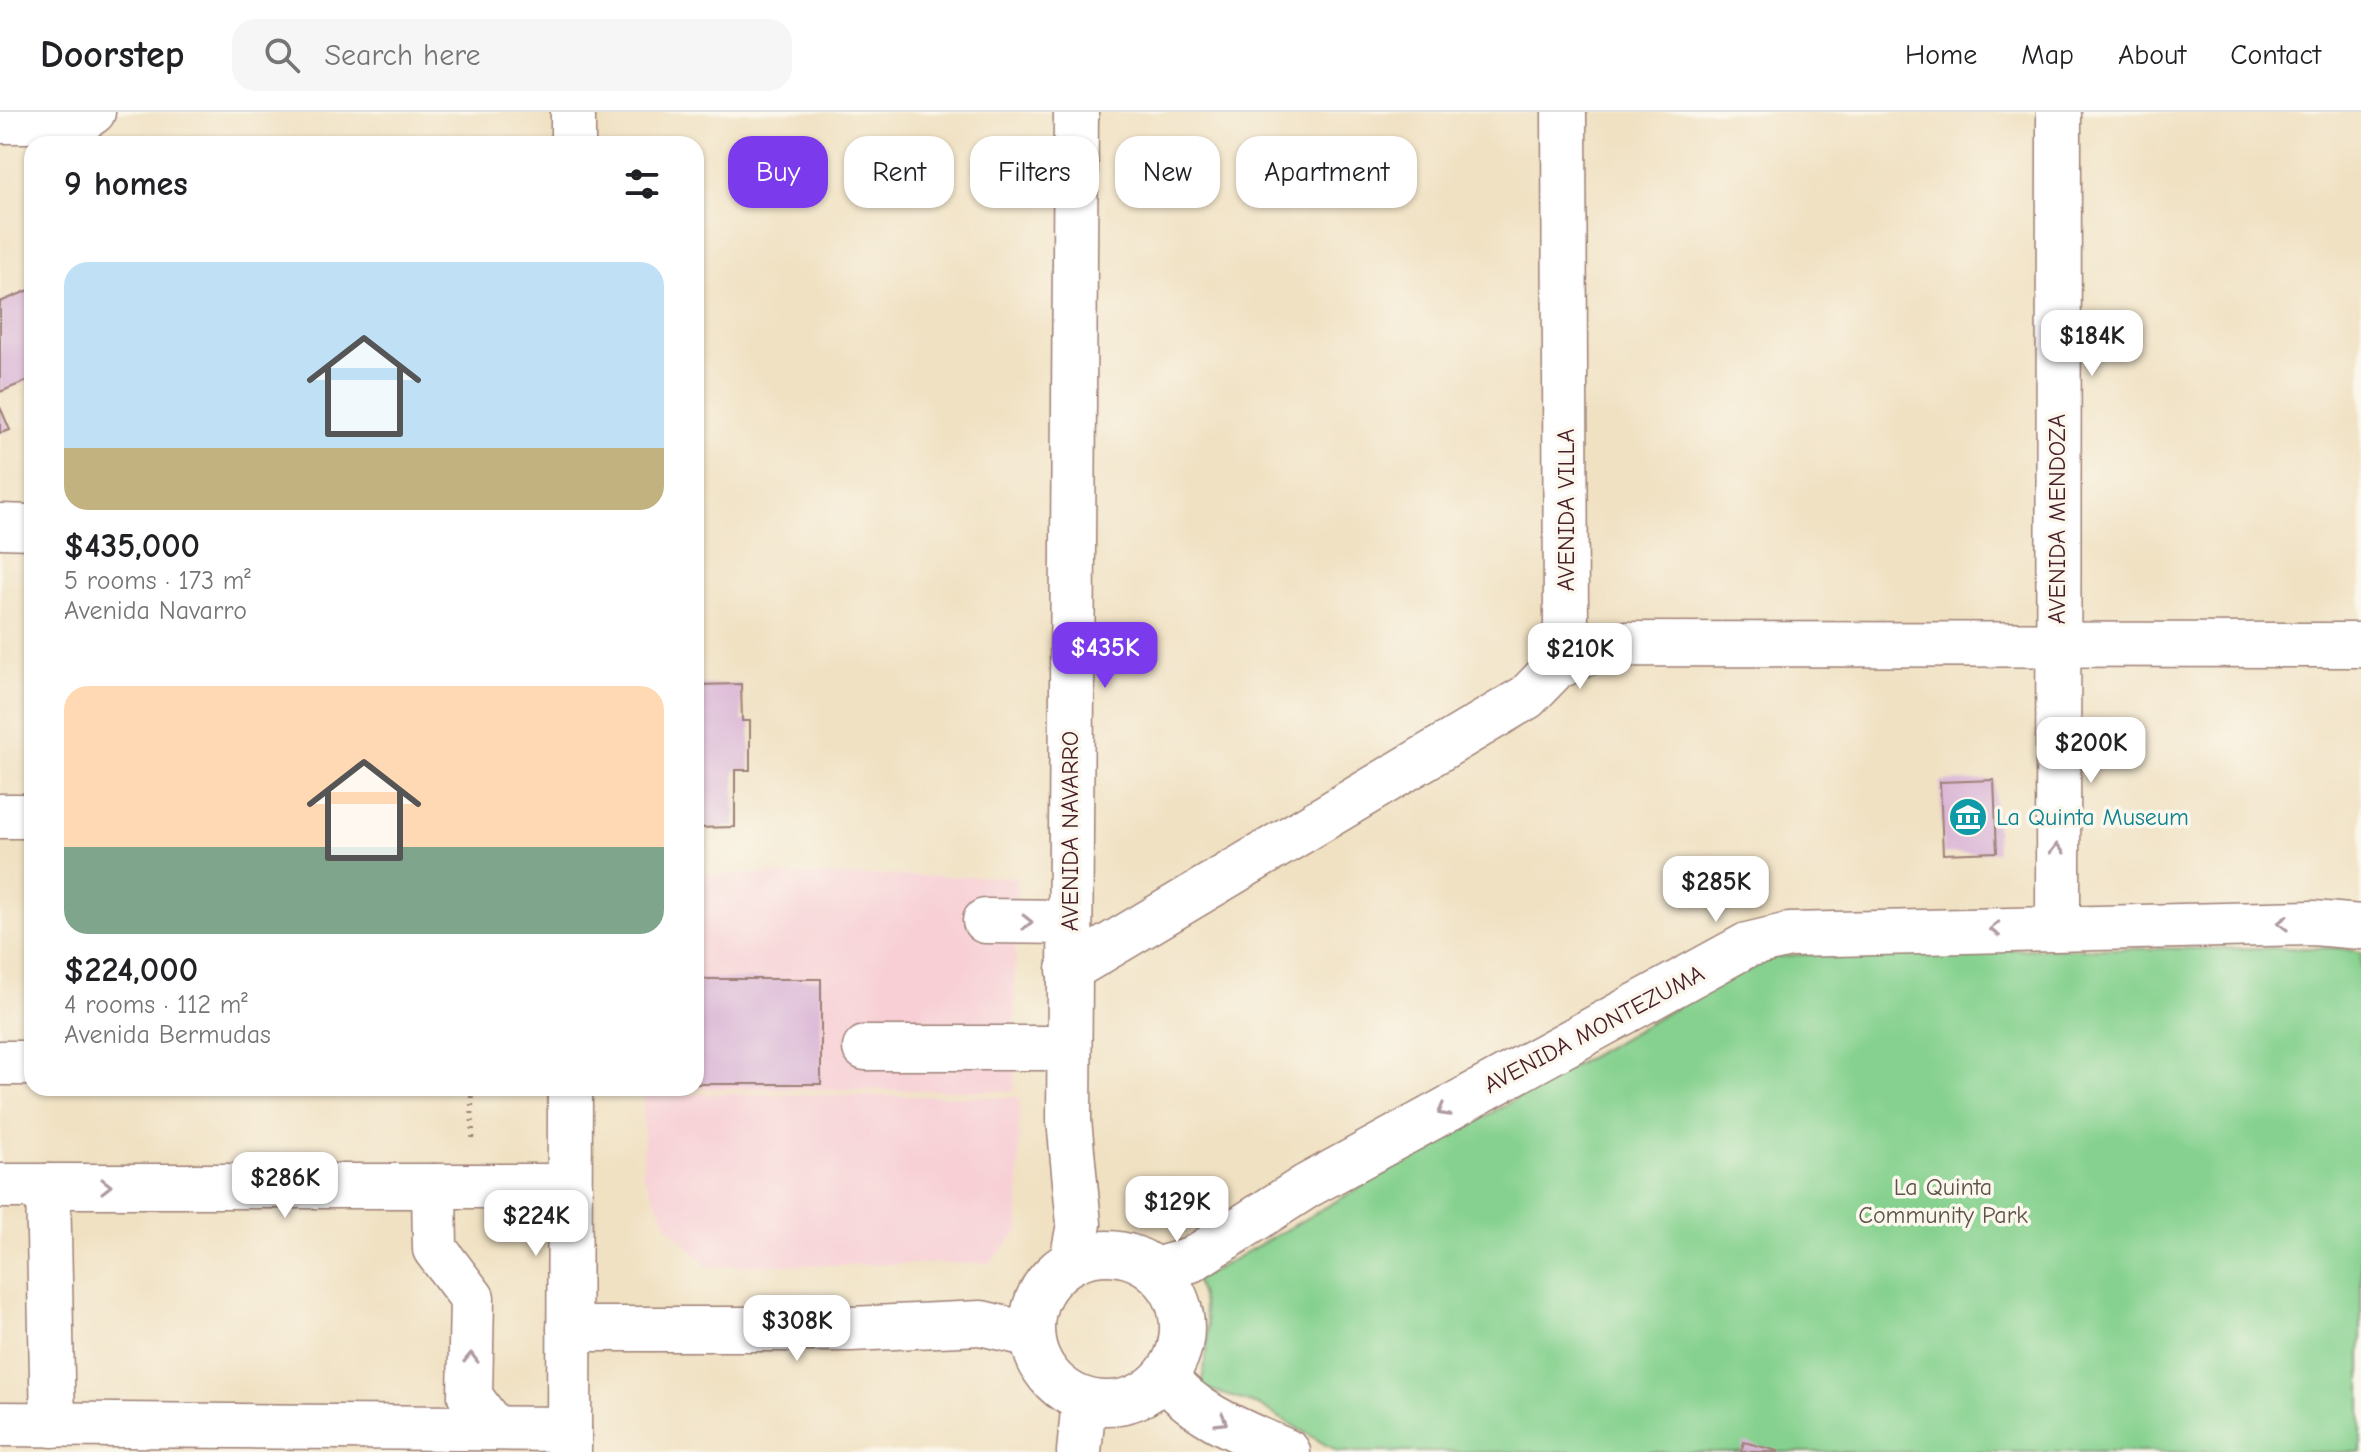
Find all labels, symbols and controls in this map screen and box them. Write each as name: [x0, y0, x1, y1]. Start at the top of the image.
search box: [232, 19, 792, 91]
text: Doorstep: [40, 33, 184, 77]
icon: search: [260, 33, 304, 77]
text: Search here: [324, 38, 481, 73]
text: Home: [1905, 39, 1977, 71]
text: Map: [2021, 39, 2074, 71]
text: About: [2118, 39, 2186, 71]
text: Contact: [2230, 39, 2321, 71]
chip: Buy: [728, 136, 828, 208]
chip: Rent: [844, 136, 954, 208]
chip: Filters: [970, 136, 1099, 208]
chip: New: [1115, 136, 1220, 208]
chip: Apartment: [1236, 136, 1417, 208]
icon: filters: [620, 162, 664, 206]
text: 9 homes: [64, 164, 188, 204]
pin: $184K: [2036, 310, 2148, 378]
icon: home: [292, 314, 436, 458]
text: $184K: [2059, 321, 2125, 351]
street label: AVENIDA MENDOZA: [2043, 414, 2071, 624]
street label: AVENIDA VILLA: [1552, 429, 1580, 591]
text: $435,000: [64, 526, 200, 566]
text: 5 rooms · 173 m²: [64, 566, 251, 596]
text: Avenida Navarro: [64, 596, 247, 626]
pin: $435K: [1049, 622, 1161, 690]
pin: $210K: [1524, 623, 1636, 691]
text: $435K: [1070, 633, 1140, 663]
text: $210K: [1546, 634, 1614, 664]
pin: $200K: [2035, 717, 2147, 785]
text: $200K: [2055, 728, 2127, 758]
street label: AVENIDA NAVARRO: [1056, 731, 1084, 931]
icon: home: [292, 738, 436, 882]
museum icon: La Quinta Museum: [1947, 796, 1989, 838]
place label: La Quinta Museum: [1996, 803, 2189, 831]
one-way arrow: [2048, 842, 2066, 855]
pin: $285K: [1660, 856, 1772, 924]
text: $285K: [1681, 867, 1751, 897]
one-way arrow: [1021, 913, 1034, 931]
one-way arrow: [2276, 914, 2289, 932]
one-way arrow: [1988, 920, 2001, 937]
text: $224,000: [64, 950, 198, 990]
street label: AVENIDA MONTEZUMA: [1479, 959, 1709, 1099]
text: 4 rooms · 112 m²: [64, 990, 248, 1020]
text: Avenida Bermudas: [64, 1020, 271, 1050]
one-way arrow: [1437, 1101, 1451, 1117]
pin: $286K: [229, 1152, 341, 1220]
text: $286K: [250, 1163, 320, 1193]
park label: La Quinta Community Park: [1858, 1173, 2028, 1229]
pin: $129K: [1121, 1176, 1233, 1244]
one-way arrow: [100, 1177, 113, 1195]
text: $129K: [1143, 1187, 1211, 1217]
pin: $224K: [480, 1190, 592, 1258]
text: $224K: [502, 1201, 570, 1231]
pin: $308K: [741, 1295, 853, 1363]
text: $308K: [761, 1306, 833, 1336]
one-way arrow: [462, 1351, 480, 1364]
one-way arrow: [1213, 1411, 1228, 1427]

